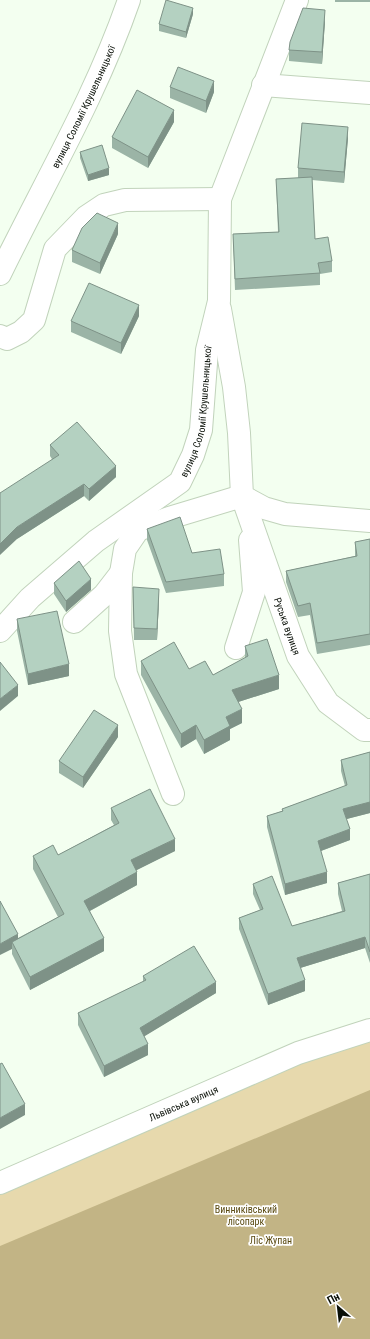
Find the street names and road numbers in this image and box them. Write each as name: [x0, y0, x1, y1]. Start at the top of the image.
street label: вулиця Соломії Крушельницької: [49, 43, 117, 170]
street label: вулиця Соломії Крушельницької: [178, 344, 214, 479]
street label: Руська вулиця: [272, 596, 303, 657]
street label: Львівська вулиця: [147, 1083, 220, 1123]

